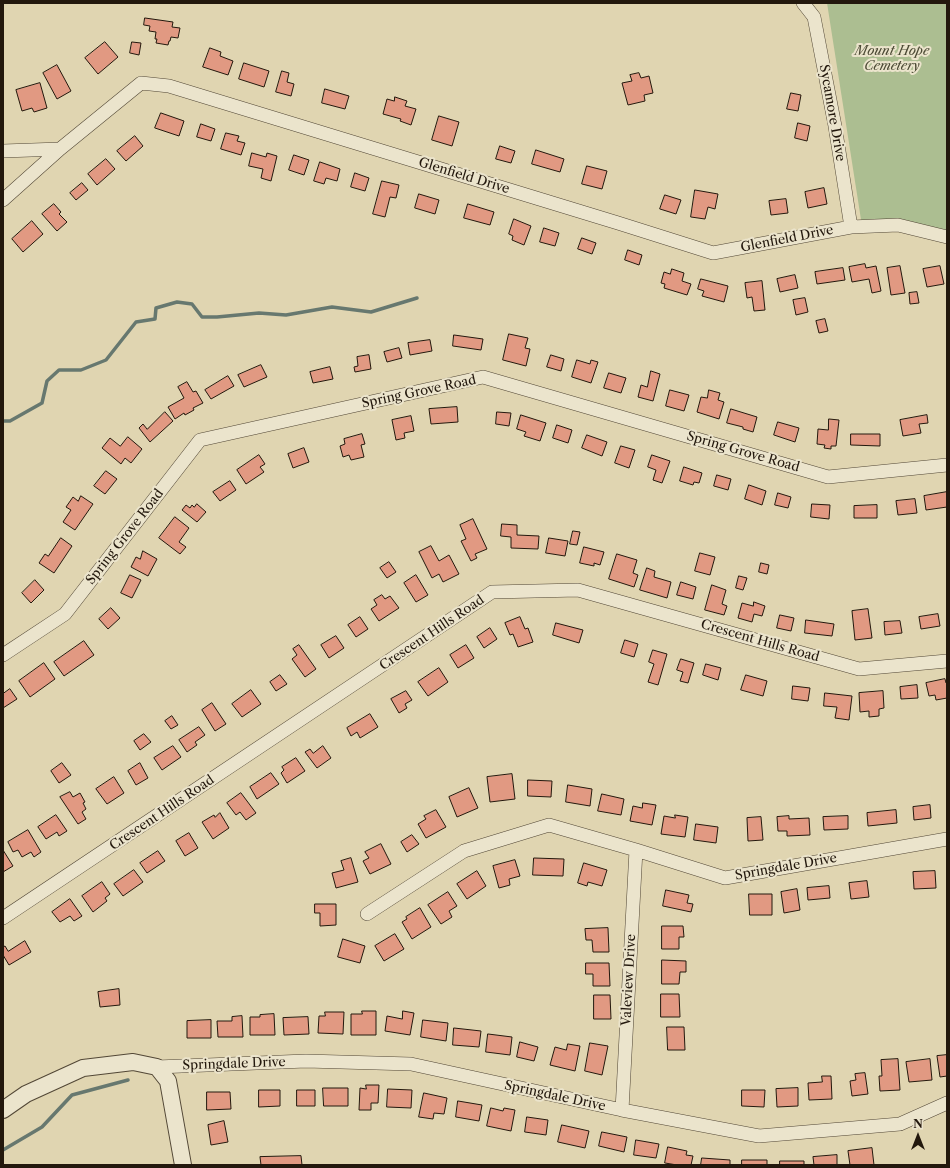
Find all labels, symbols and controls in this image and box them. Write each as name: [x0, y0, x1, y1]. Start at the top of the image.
park label: Mount Hope Cemetery: [855, 43, 929, 74]
street label: Sycamore Drive: [816, 63, 848, 163]
street label: Glenfield Drive: [417, 155, 511, 197]
street label: Glenfield Drive: [739, 222, 835, 256]
street label: Spring Grove Road: [360, 372, 478, 412]
street label: Spring Grove Road: [685, 428, 801, 476]
street label: Spring Grove Road: [83, 486, 167, 588]
street label: Crescent Hills Road: [377, 592, 487, 674]
street label: Crescent Hills Road: [699, 617, 821, 665]
street label: Crescent Hills Road: [107, 772, 217, 854]
street label: Springdale Drive: [734, 850, 838, 884]
street label: Valeview Drive: [619, 934, 639, 1026]
street label: Springdale Drive: [182, 1054, 286, 1074]
street label: Springdale Drive: [503, 1078, 607, 1114]
north arrow: [898, 1116, 938, 1156]
text: N: [913, 1117, 923, 1131]

